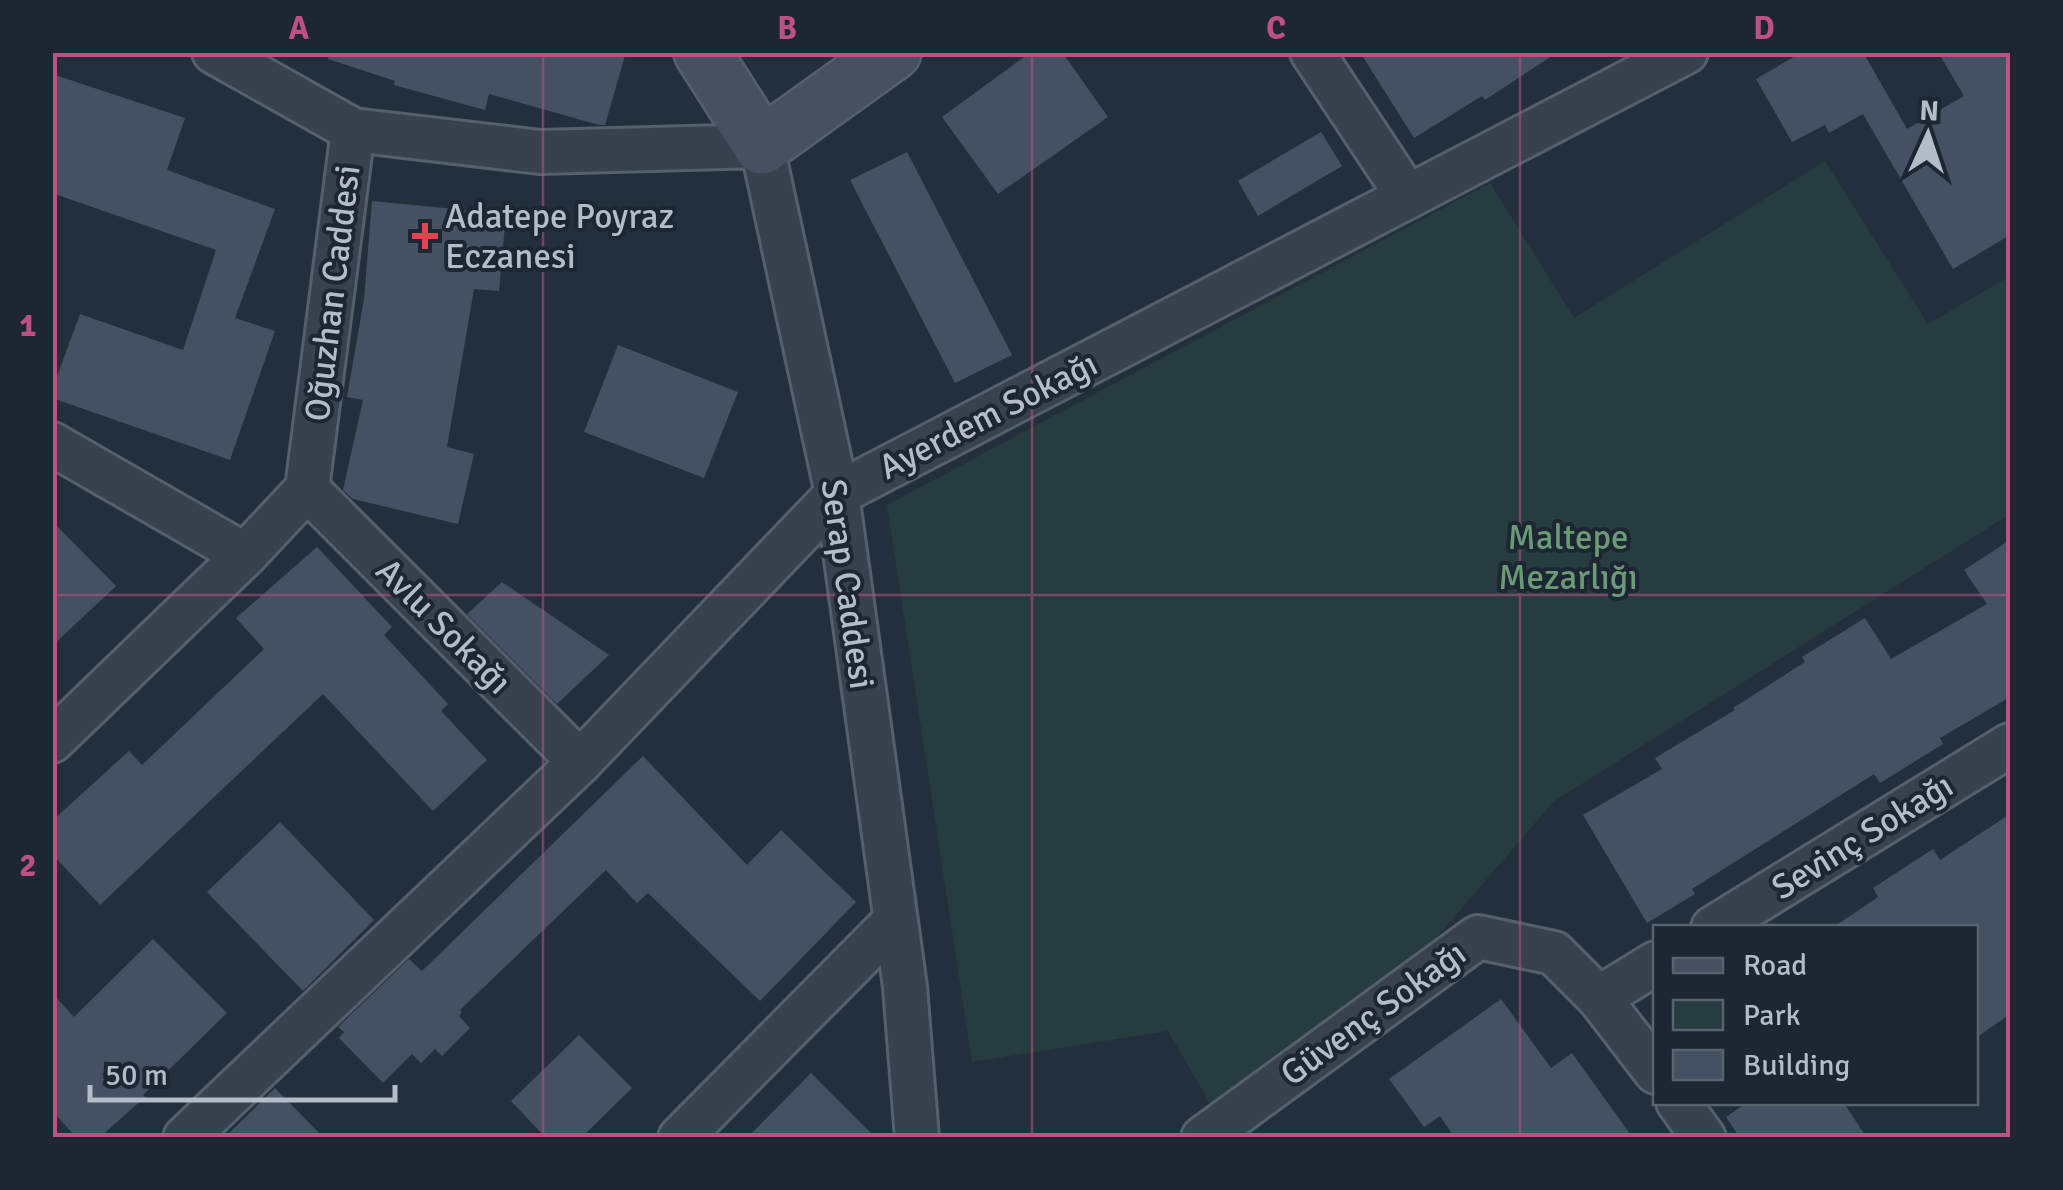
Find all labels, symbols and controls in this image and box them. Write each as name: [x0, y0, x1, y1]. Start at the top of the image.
text: A: [289, 9, 310, 48]
text: B: [777, 9, 797, 48]
text: C: [1266, 9, 1286, 48]
text: D: [1753, 9, 1775, 48]
north arrow: [1878, 85, 1978, 185]
text: N: [1919, 94, 1940, 129]
street label: Oğuzhan Caddesi: [295, 162, 370, 424]
place label: Adatepe Poyraz Eczanesi: [445, 195, 674, 278]
marker: Adatepe Poyraz Eczanesi: [414, 225, 436, 247]
text: 1: [19, 306, 37, 345]
street label: Ayerdem Sokağı: [872, 342, 1105, 489]
street label: Serap Caddesi: [811, 476, 884, 692]
park label: Maltepe Mezarlığı: [1498, 516, 1638, 599]
street label: Avlu Sokağı: [367, 550, 520, 703]
street label: Sevinç Sokağı: [1764, 764, 1961, 909]
text: 2: [19, 846, 37, 885]
legend: [1653, 925, 1978, 1105]
street label: Güvenç Sokağı: [1272, 932, 1474, 1095]
text: Road: [1743, 947, 1807, 984]
text: Park: [1743, 997, 1801, 1034]
scale bar: [90, 1040, 395, 1102]
text: Building: [1743, 1047, 1850, 1084]
text: 50 m: [105, 1057, 168, 1094]

